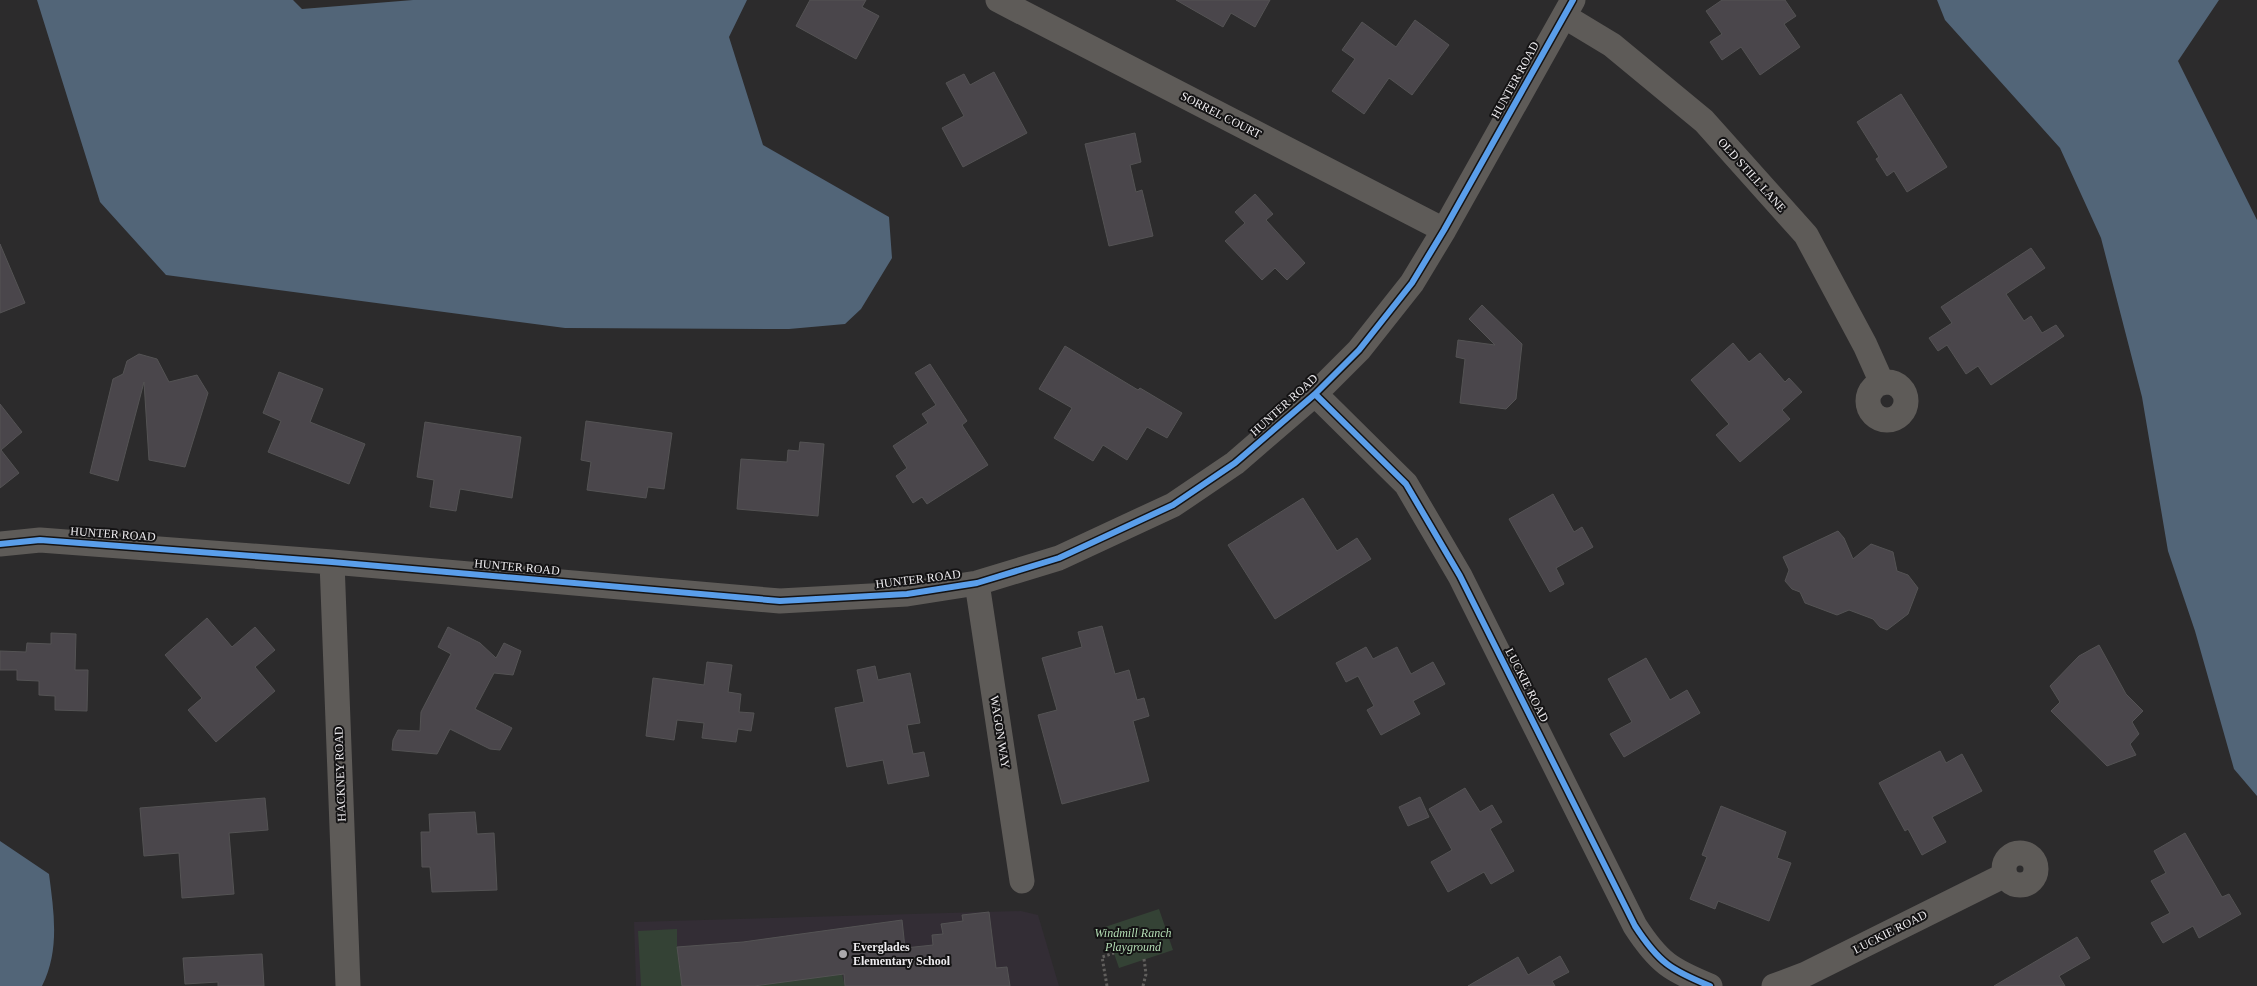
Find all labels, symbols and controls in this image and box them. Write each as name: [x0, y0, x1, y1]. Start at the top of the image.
street label: HUNTER ROAD: [1488, 39, 1542, 121]
street label: SORREL COURT: [1178, 89, 1264, 142]
street label: OLD STILL LANE: [1715, 135, 1789, 215]
street label: HUNTER ROAD: [1247, 371, 1321, 439]
street label: HUNTER ROAD: [70, 524, 157, 544]
street label: HUNTER ROAD: [474, 556, 561, 578]
street label: HUNTER ROAD: [875, 567, 962, 591]
street label: LUCKIE ROAD: [1502, 646, 1552, 725]
street label: WAGON WAY: [987, 695, 1013, 770]
street label: HACKNEY ROAD: [331, 726, 349, 822]
street label: LUCKIE ROAD: [1851, 907, 1930, 957]
park label: Windmill Ranch Playground: [1095, 926, 1172, 954]
place label: Everglades Elementary School: [853, 940, 951, 968]
marker: Everglades Elementary School: [837, 948, 849, 960]

